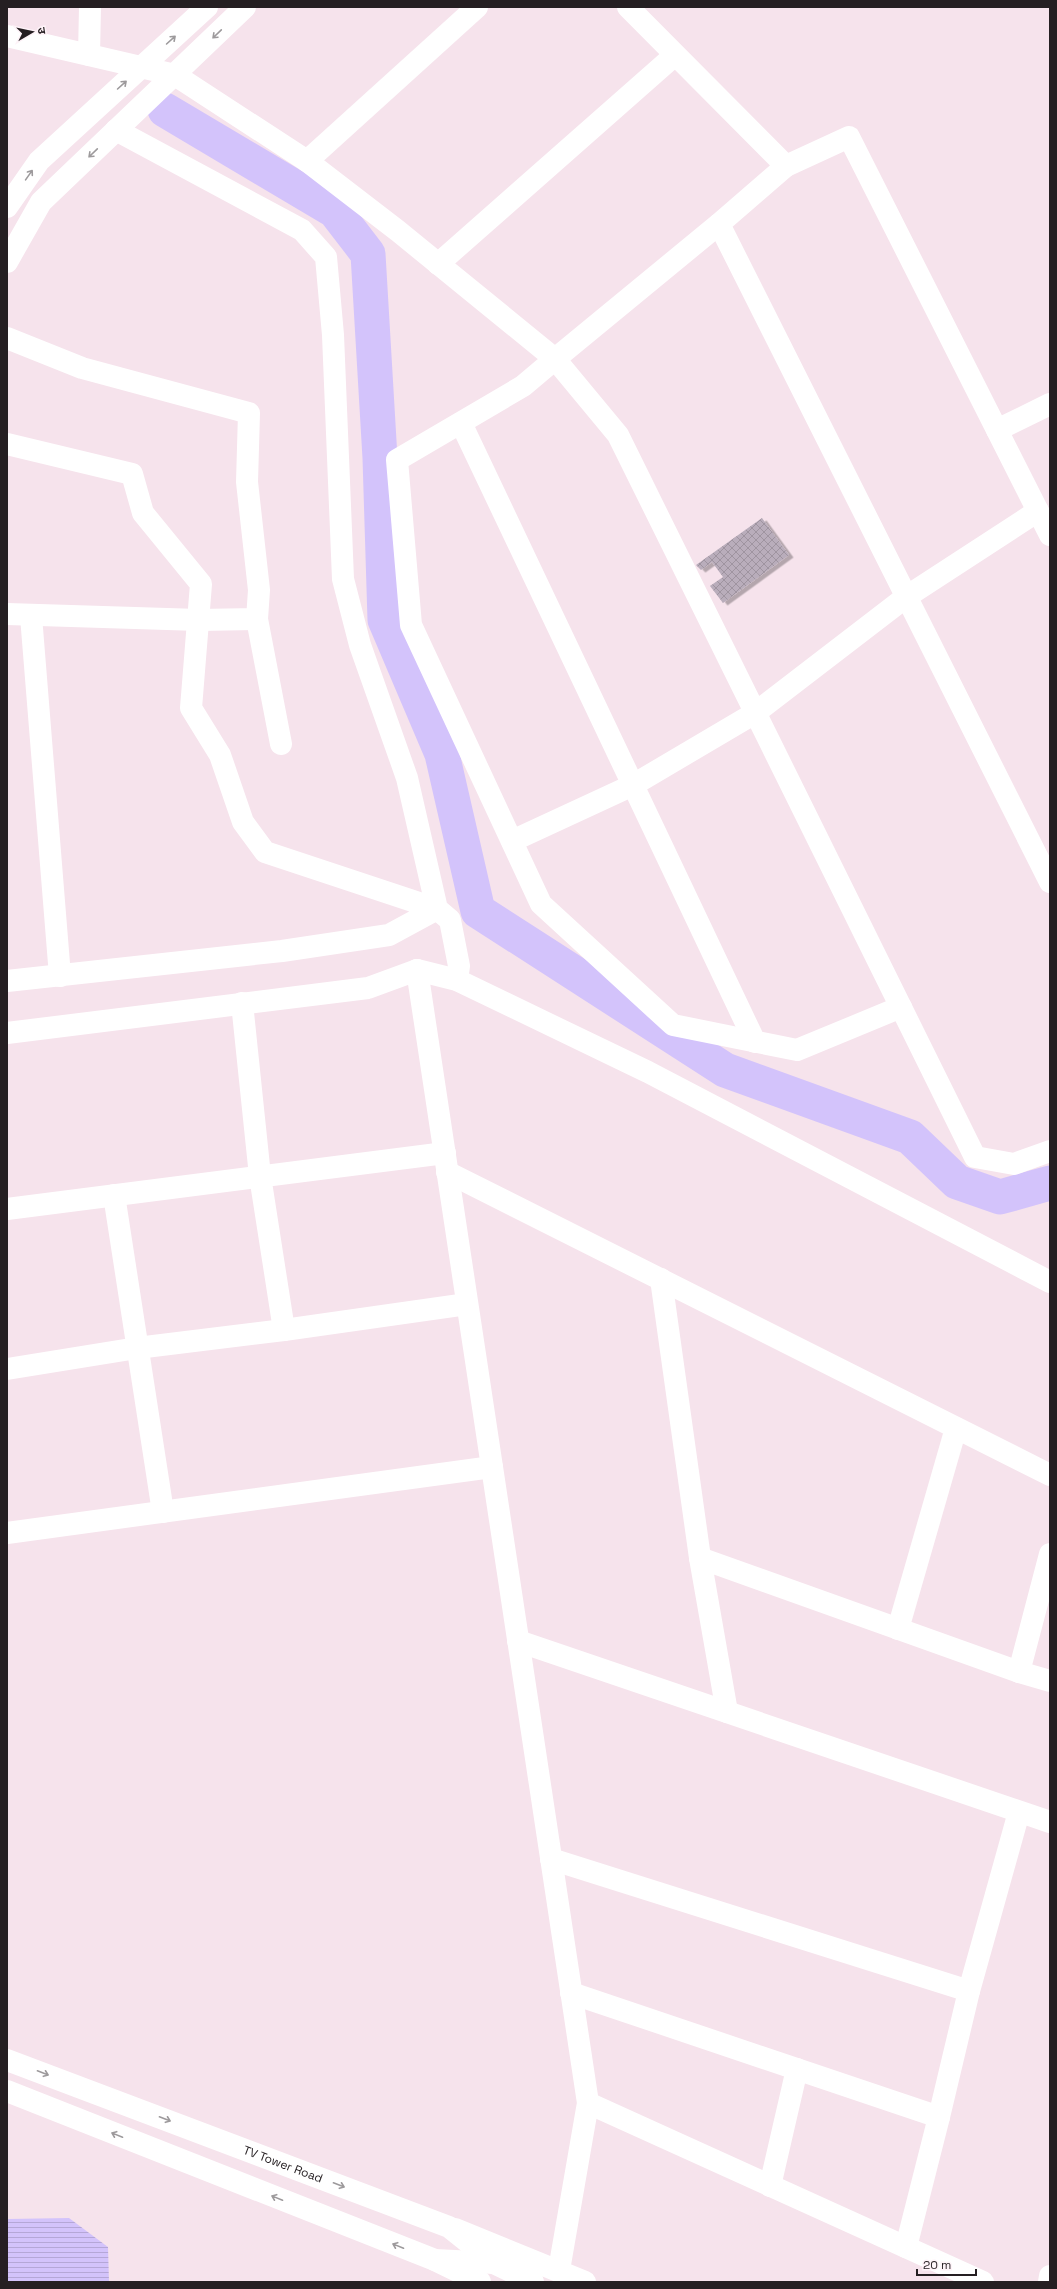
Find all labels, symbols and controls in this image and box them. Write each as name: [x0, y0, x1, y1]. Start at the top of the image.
north arrow: [12, 12, 52, 52]
text: उ: [34, 26, 49, 35]
one-way arrow: [212, 29, 222, 39]
one-way arrow: [166, 36, 176, 45]
one-way arrow: [117, 80, 127, 90]
one-way arrow: [88, 148, 98, 158]
one-way arrow: [25, 170, 33, 181]
one-way arrow: [37, 2070, 49, 2078]
one-way arrow: [159, 2116, 171, 2124]
one-way arrow: [112, 2130, 124, 2138]
street label: TV Tower Road: [241, 2142, 325, 2187]
one-way arrow: [333, 2182, 345, 2190]
one-way arrow: [272, 2193, 284, 2201]
one-way arrow: [393, 2241, 405, 2249]
scale bar: [917, 2251, 976, 2277]
text: 20 m: [923, 2257, 951, 2273]

